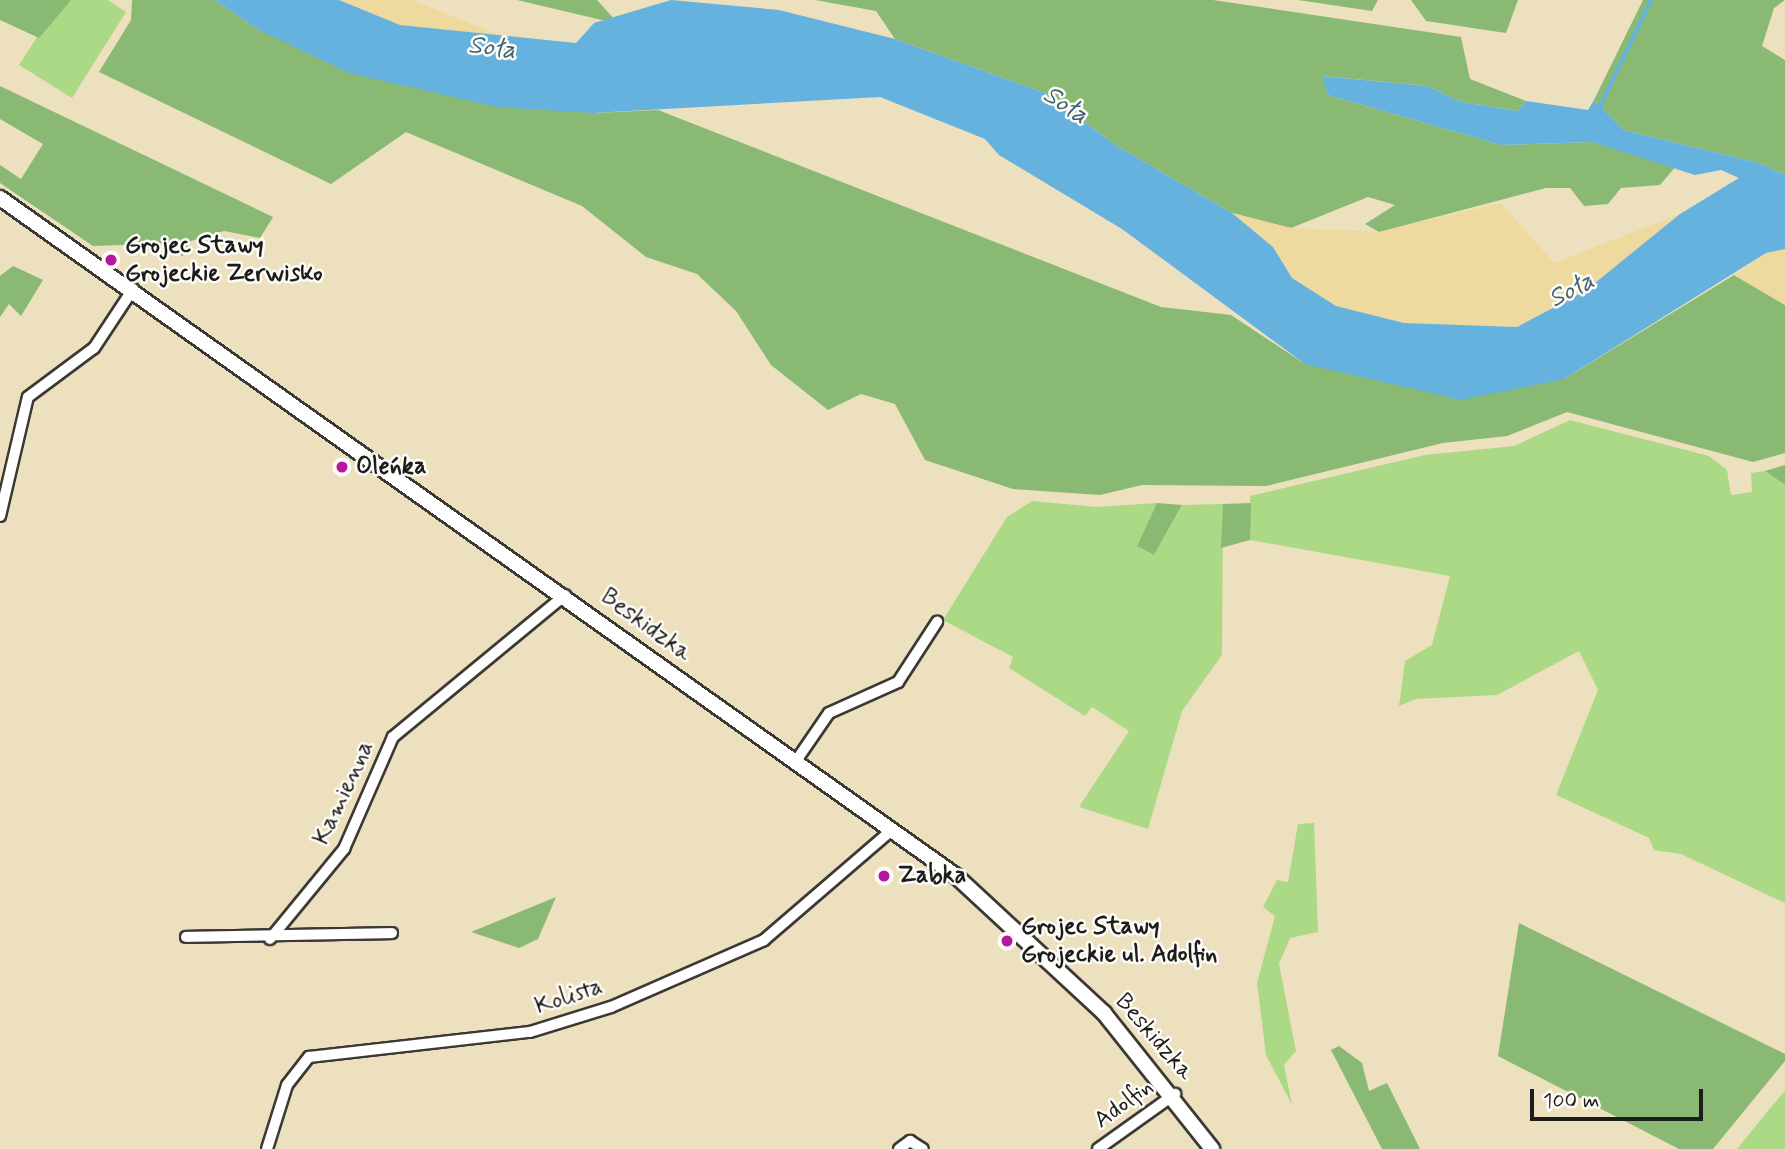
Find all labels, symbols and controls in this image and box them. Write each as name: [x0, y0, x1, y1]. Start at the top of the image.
water label: Soła: [466, 31, 518, 67]
water label: Soła: [1036, 80, 1094, 132]
place label: Grojec Stawy Grojeckie Zerwisko: [125, 232, 322, 288]
marker: Grojec Stawy Grojeckie Zerwisko: [103, 252, 119, 268]
water label: Soła: [1544, 266, 1600, 316]
place label: Oleńka: [356, 453, 426, 481]
marker: Oleńka: [334, 459, 350, 475]
street label: Beskidzka: [595, 582, 697, 668]
street label: Kamienna: [307, 736, 381, 850]
place label: Zabka: [898, 862, 966, 890]
marker: Zabka: [876, 868, 892, 884]
place label: Grojec Stawy Grojeckie ul. Adolfin: [1021, 913, 1217, 969]
marker: Grojec Stawy Grojeckie ul. Adolfin: [999, 933, 1015, 949]
street label: Kolista: [531, 973, 607, 1021]
street label: Beskidzka: [1109, 988, 1199, 1086]
street label: Adolfin: [1089, 1073, 1159, 1135]
scale bar: [1533, 1076, 1706, 1120]
text: 100 m: [1543, 1087, 1599, 1115]

